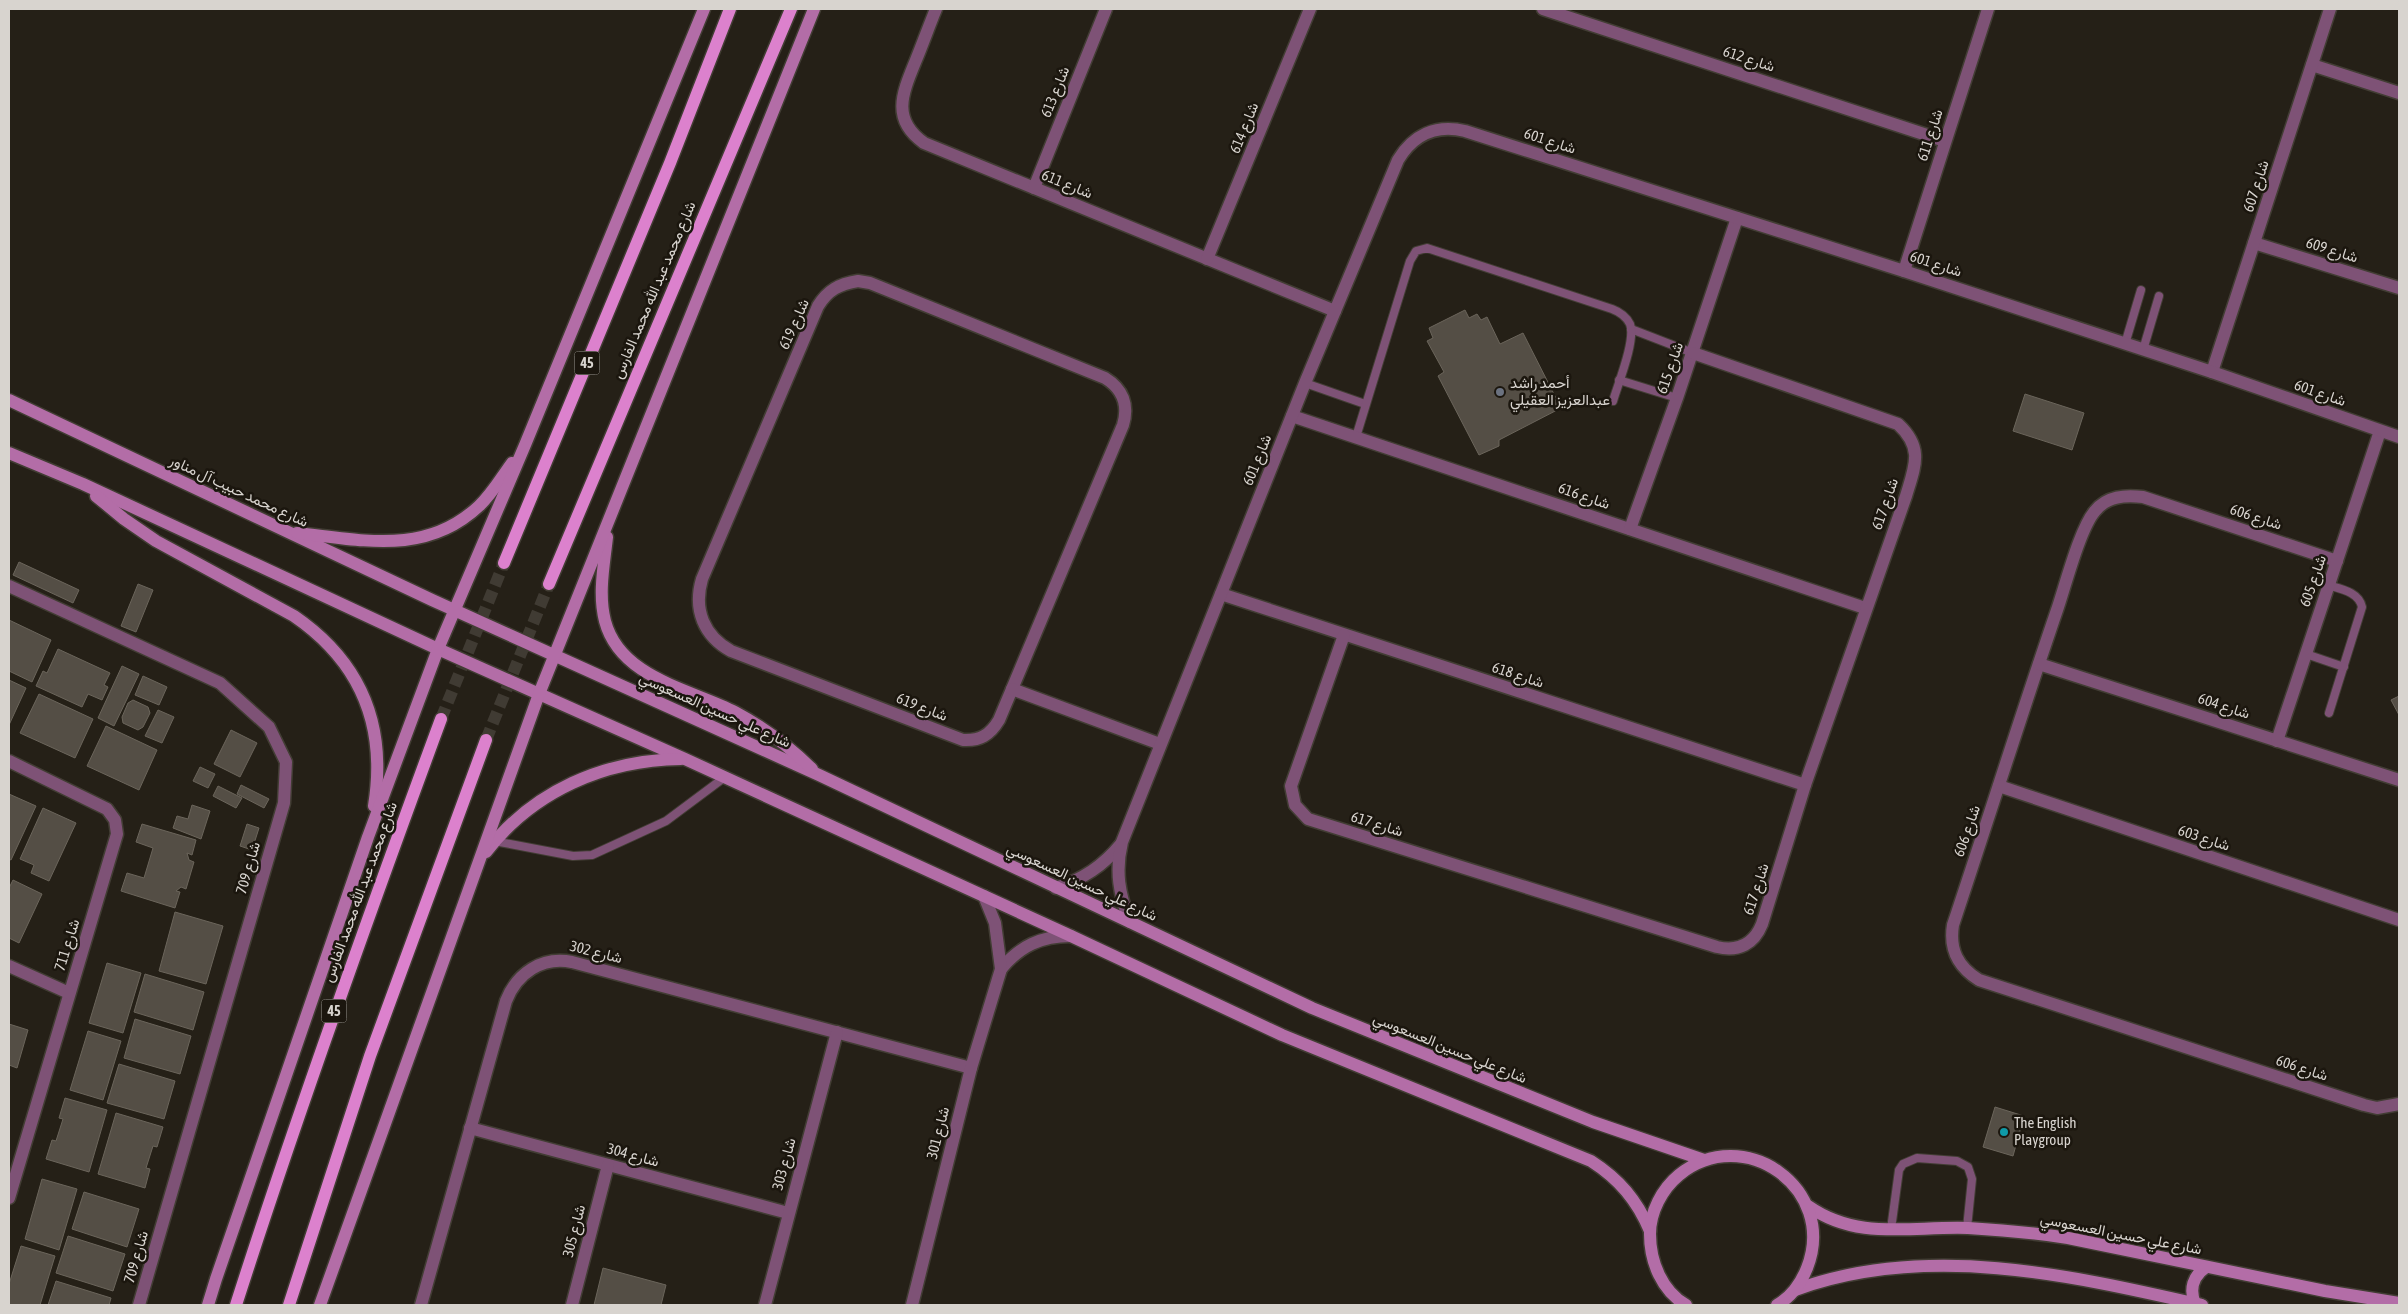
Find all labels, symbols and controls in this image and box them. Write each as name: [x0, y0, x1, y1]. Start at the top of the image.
street label: شارع 612: [1720, 42, 1777, 78]
street label: شارع 613: [1037, 64, 1075, 121]
street label: شارع 614: [1226, 100, 1264, 157]
street label: شارع 611: [1913, 107, 1949, 164]
street label: شارع 601: [1521, 124, 1578, 160]
street label: شارع 607: [2239, 158, 2275, 215]
street label: شارع 611: [1038, 166, 1095, 204]
street label: شارع محمد عبد الله محمد الفارس: [608, 199, 701, 382]
street label: شارع 609: [2303, 234, 2360, 268]
street label: شارع 601: [1907, 247, 1964, 283]
street label: شارع 619: [775, 296, 815, 353]
street label: شارع 615: [1653, 340, 1689, 397]
road number: 45: [574, 352, 600, 374]
place label: أحمد راشد عبدالعزيز العقيلي: [1510, 374, 1610, 413]
street label: شارع 601: [2291, 376, 2348, 412]
marker: أحمد راشد عبدالعزيز العقيلي: [1494, 386, 1506, 398]
street label: شارع 601: [1239, 432, 1277, 489]
street label: شارع محمد حبيب آل مناور: [165, 451, 311, 533]
street label: شارع 617: [1868, 476, 1904, 533]
street label: شارع 616: [1555, 479, 1612, 515]
street label: شارع 606: [2227, 500, 2284, 536]
street label: شارع 605: [2296, 553, 2332, 610]
street label: شارع 618: [1489, 658, 1546, 694]
street label: شارع علي حسين العسعوسي: [635, 668, 794, 755]
street label: شارع 619: [893, 689, 950, 727]
street label: شارع 604: [2195, 689, 2252, 725]
street label: شارع محمد عبد الله محمد الفارس: [319, 799, 403, 985]
street label: شارع 606: [1950, 803, 1986, 860]
street label: شارع 617: [1348, 808, 1405, 842]
street label: شارع 603: [2175, 821, 2232, 857]
street label: شارع علي حسين العسعوسي: [1002, 839, 1160, 929]
street label: شارع 709: [232, 840, 266, 897]
street label: شارع 617: [1739, 861, 1775, 918]
street label: شارع 711: [51, 917, 85, 974]
street label: شارع 302: [567, 937, 624, 969]
road number: 45: [322, 999, 346, 1022]
street label: شارع علي حسين العسعوسي: [1369, 1009, 1530, 1091]
street label: شارع 606: [2273, 1051, 2330, 1087]
street label: شارع 301: [923, 1105, 955, 1162]
place label: The English Playgroup: [2014, 1114, 2077, 1148]
marker: The English Playgroup: [1998, 1126, 2010, 1138]
street label: شارع 303: [768, 1136, 802, 1193]
street label: شارع 304: [604, 1139, 661, 1173]
street label: شارع 305: [559, 1203, 591, 1260]
street label: شارع علي حسين العسعوسي: [2038, 1210, 2203, 1262]
street label: شارع 709: [120, 1229, 154, 1286]

